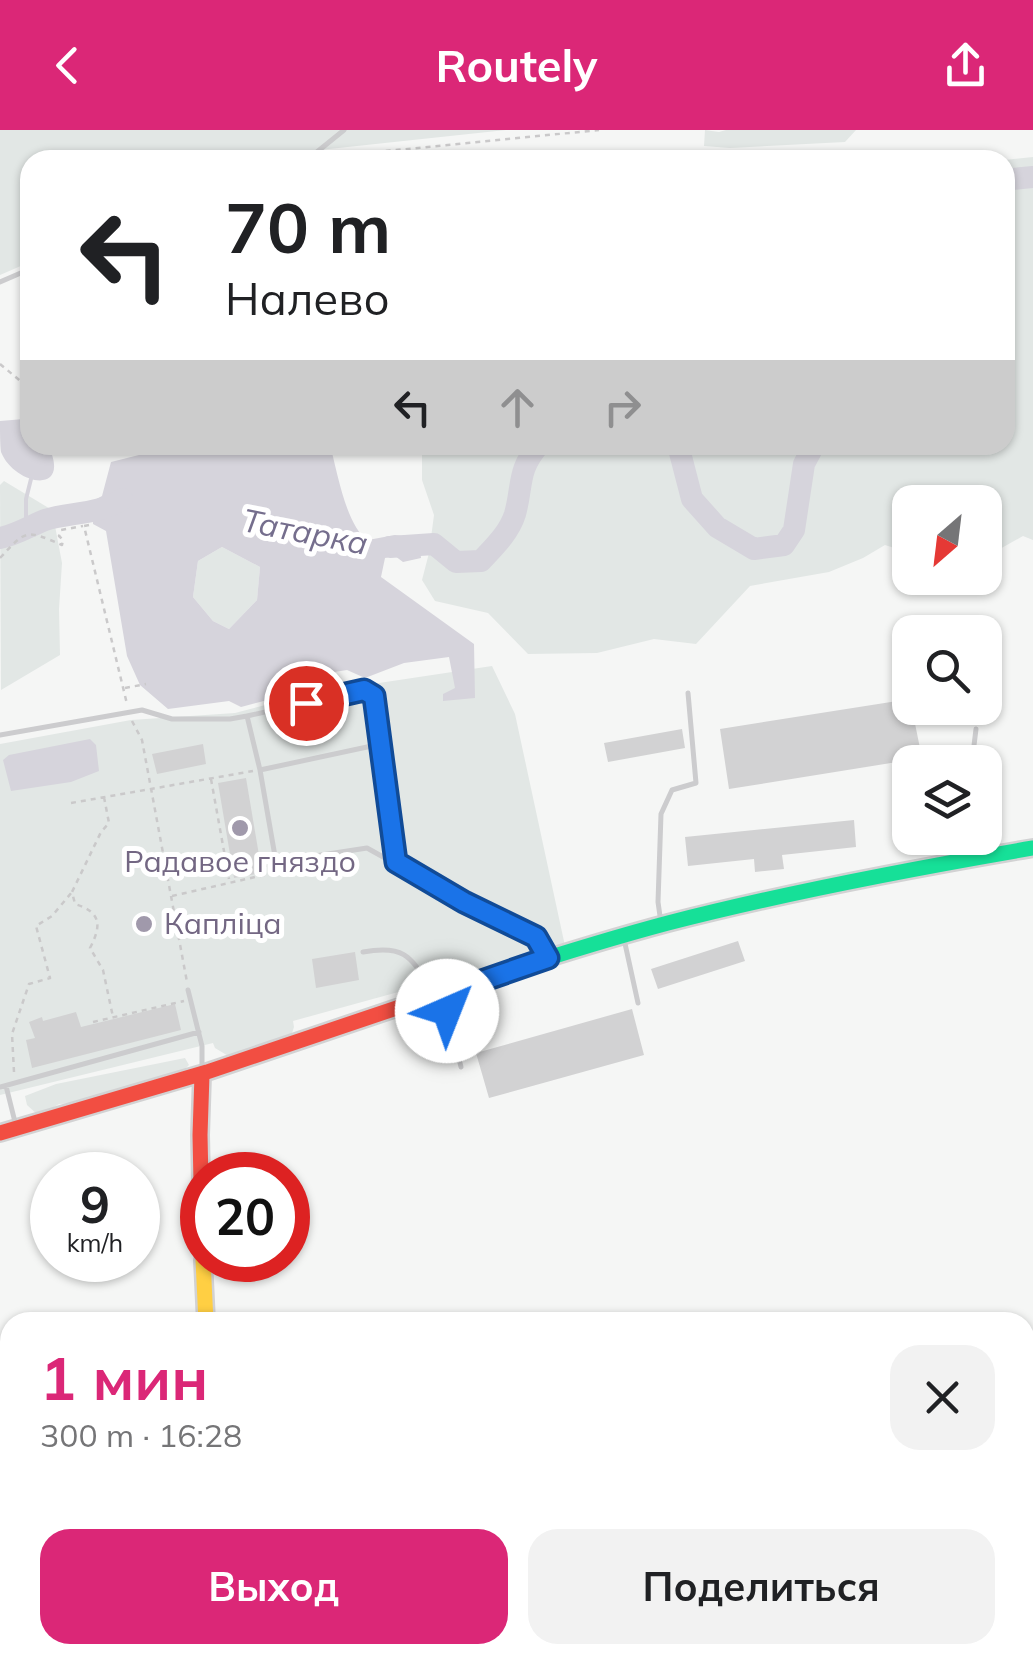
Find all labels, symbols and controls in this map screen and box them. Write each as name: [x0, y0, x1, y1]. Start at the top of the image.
text: Routely: [435, 37, 598, 93]
icon: back: [40, 38, 95, 93]
icon: share: [938, 38, 993, 93]
text: 70 m: [225, 183, 391, 271]
icon: left: [60, 190, 190, 320]
text: Налево: [225, 270, 390, 326]
icon: left: [385, 380, 440, 435]
icon: ahead: [490, 380, 545, 435]
icon: right: [595, 380, 650, 435]
north arrow: [892, 485, 1002, 595]
map controls: [892, 485, 1002, 855]
water label: Татарка: [239, 499, 371, 563]
button: search: [892, 615, 1002, 725]
pin: [264, 661, 349, 746]
icon: arrive: [279, 676, 334, 731]
button: layers: [892, 745, 1002, 855]
marker: Радавое гняздо: [229, 817, 251, 839]
place label: Радавое гняздо: [124, 842, 356, 880]
place label: Капліца: [164, 904, 282, 942]
marker: Капліца: [133, 913, 155, 935]
position arrow: [395, 959, 499, 1063]
speed limit sign: 20: [180, 1152, 310, 1282]
text: 9: [80, 1173, 110, 1236]
text: km/h: [67, 1227, 123, 1258]
text: 1 мин: [40, 1340, 208, 1415]
button: close: [890, 1345, 995, 1450]
text: 300 m · 16:28: [40, 1415, 242, 1455]
button: Выход: [40, 1529, 508, 1644]
button: Поделиться: [528, 1529, 995, 1644]

